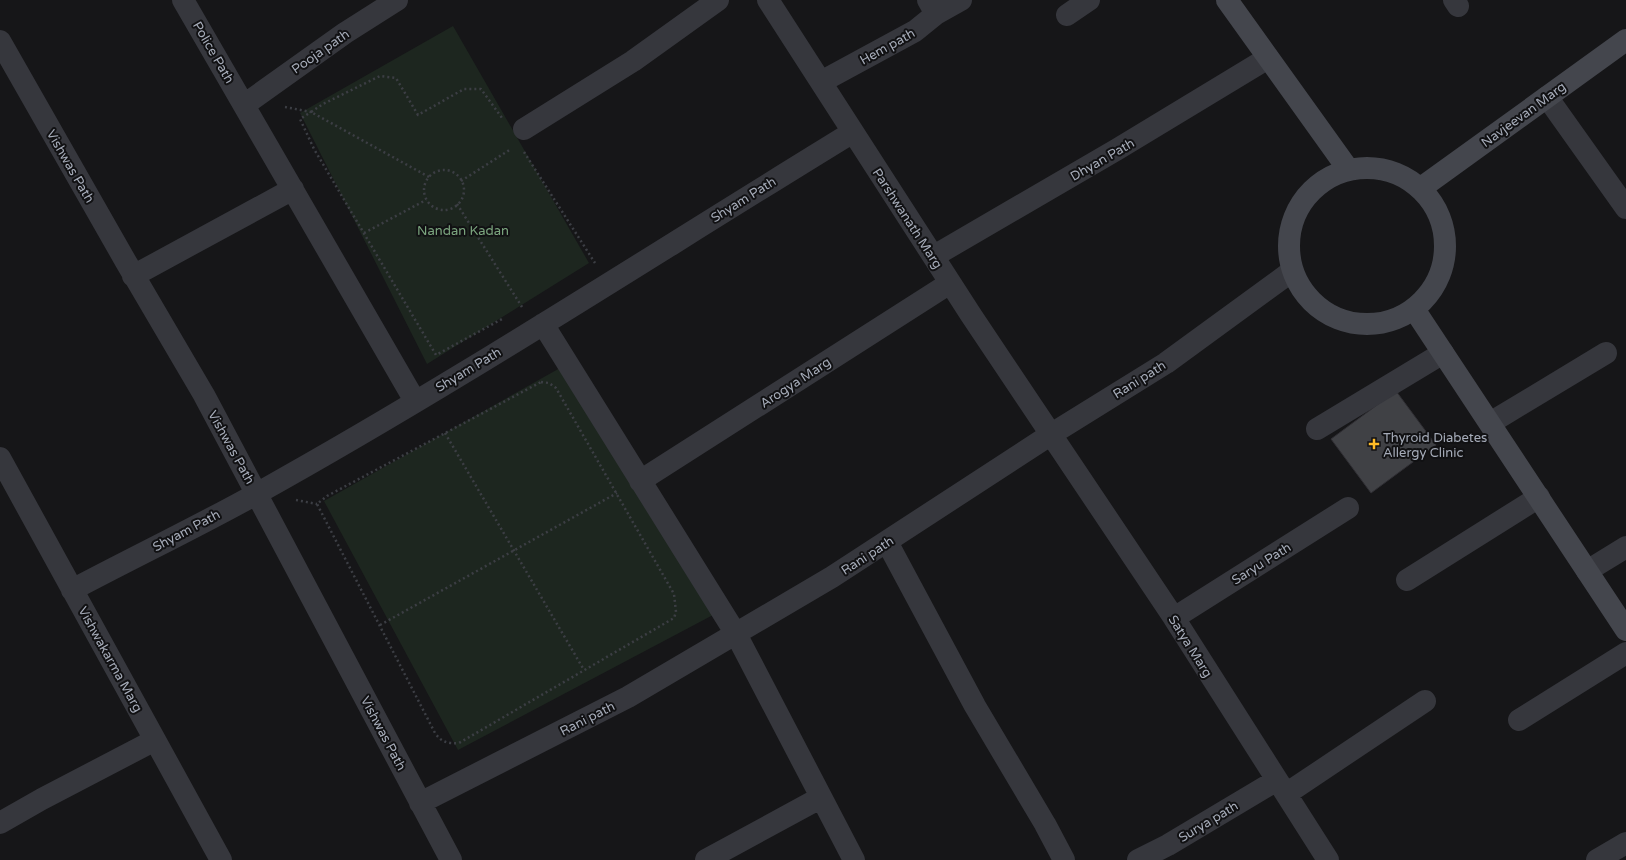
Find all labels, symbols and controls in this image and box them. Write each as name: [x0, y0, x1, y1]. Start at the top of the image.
street label: Police Path: [189, 19, 237, 86]
street label: Hem path: [857, 25, 918, 69]
street label: Pooja path: [289, 26, 352, 77]
street label: Navjeevan Marg: [1478, 79, 1569, 151]
street label: Vishwas Path: [43, 127, 97, 206]
street label: Dhyan Path: [1068, 135, 1137, 185]
street label: Parshwanath Marg: [869, 165, 946, 272]
street label: Shyam Path: [708, 174, 779, 226]
park label: Nandan Kadan: [417, 223, 509, 239]
street label: Shyam Path: [433, 344, 504, 396]
street label: Arogya Marg: [757, 354, 834, 412]
street label: Rani path: [1110, 357, 1169, 402]
street label: Vishwas Path: [204, 408, 258, 487]
place label: Thyroid Diabetes Allergy Clinic: [1383, 430, 1487, 461]
marker: Thyroid Diabetes Allergy Clinic: [1368, 438, 1380, 450]
street label: Shyam Path: [150, 507, 223, 555]
street label: Rani path: [838, 533, 897, 579]
street label: Saryu Path: [1229, 539, 1294, 588]
street label: Vishwakarma Marg: [74, 604, 146, 715]
street label: Satya Marg: [1165, 612, 1216, 681]
street label: Vishwas Path: [357, 694, 409, 773]
street label: Rani path: [557, 698, 618, 739]
street label: Surya path: [1176, 798, 1241, 846]

